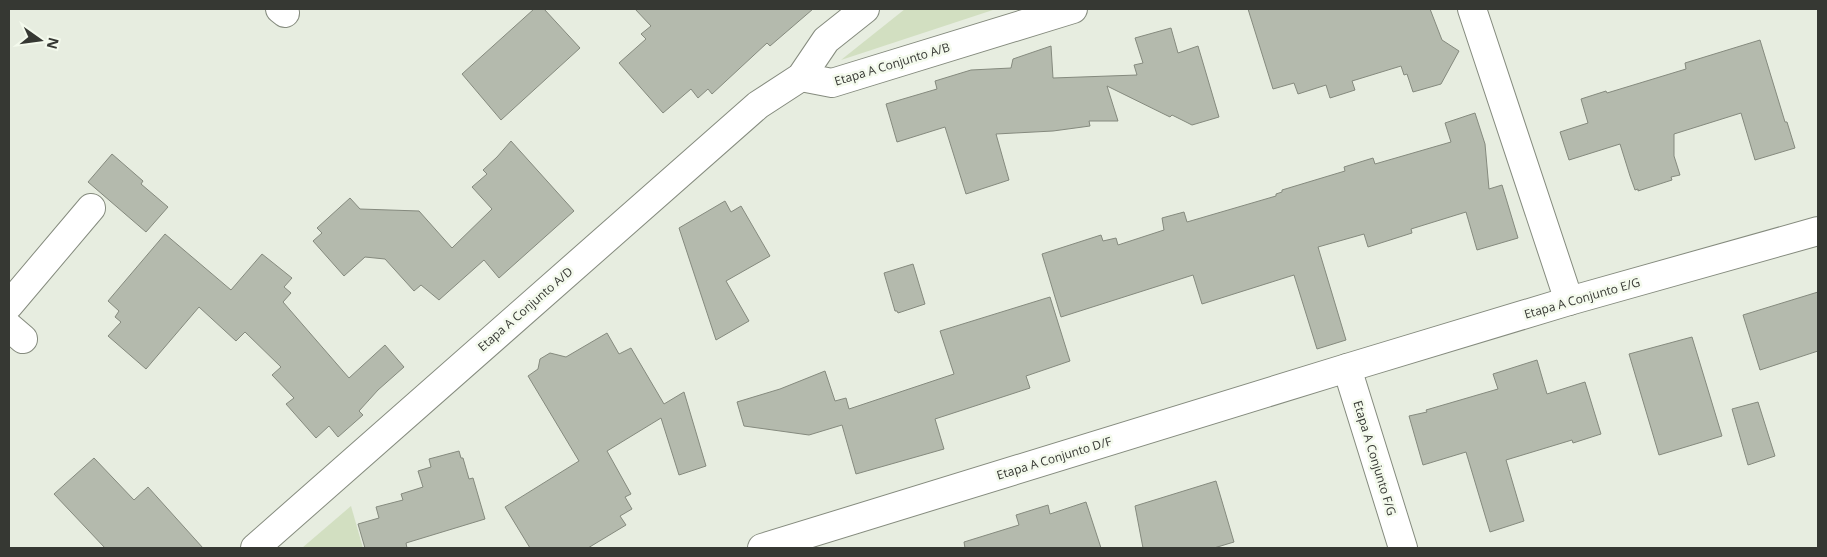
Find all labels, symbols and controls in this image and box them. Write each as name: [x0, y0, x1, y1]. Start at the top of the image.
north arrow: [15, 15, 65, 65]
text: N: [43, 35, 64, 51]
street label: Etapa A Conjunto A/B: [832, 38, 952, 90]
street label: Etapa A Conjunto A/D: [474, 263, 576, 355]
street label: Etapa A Conjunto E/G: [1522, 273, 1642, 323]
street label: Etapa A Conjunto F/G: [1349, 398, 1401, 518]
street label: Etapa A Conjunto D/F: [994, 432, 1114, 484]

